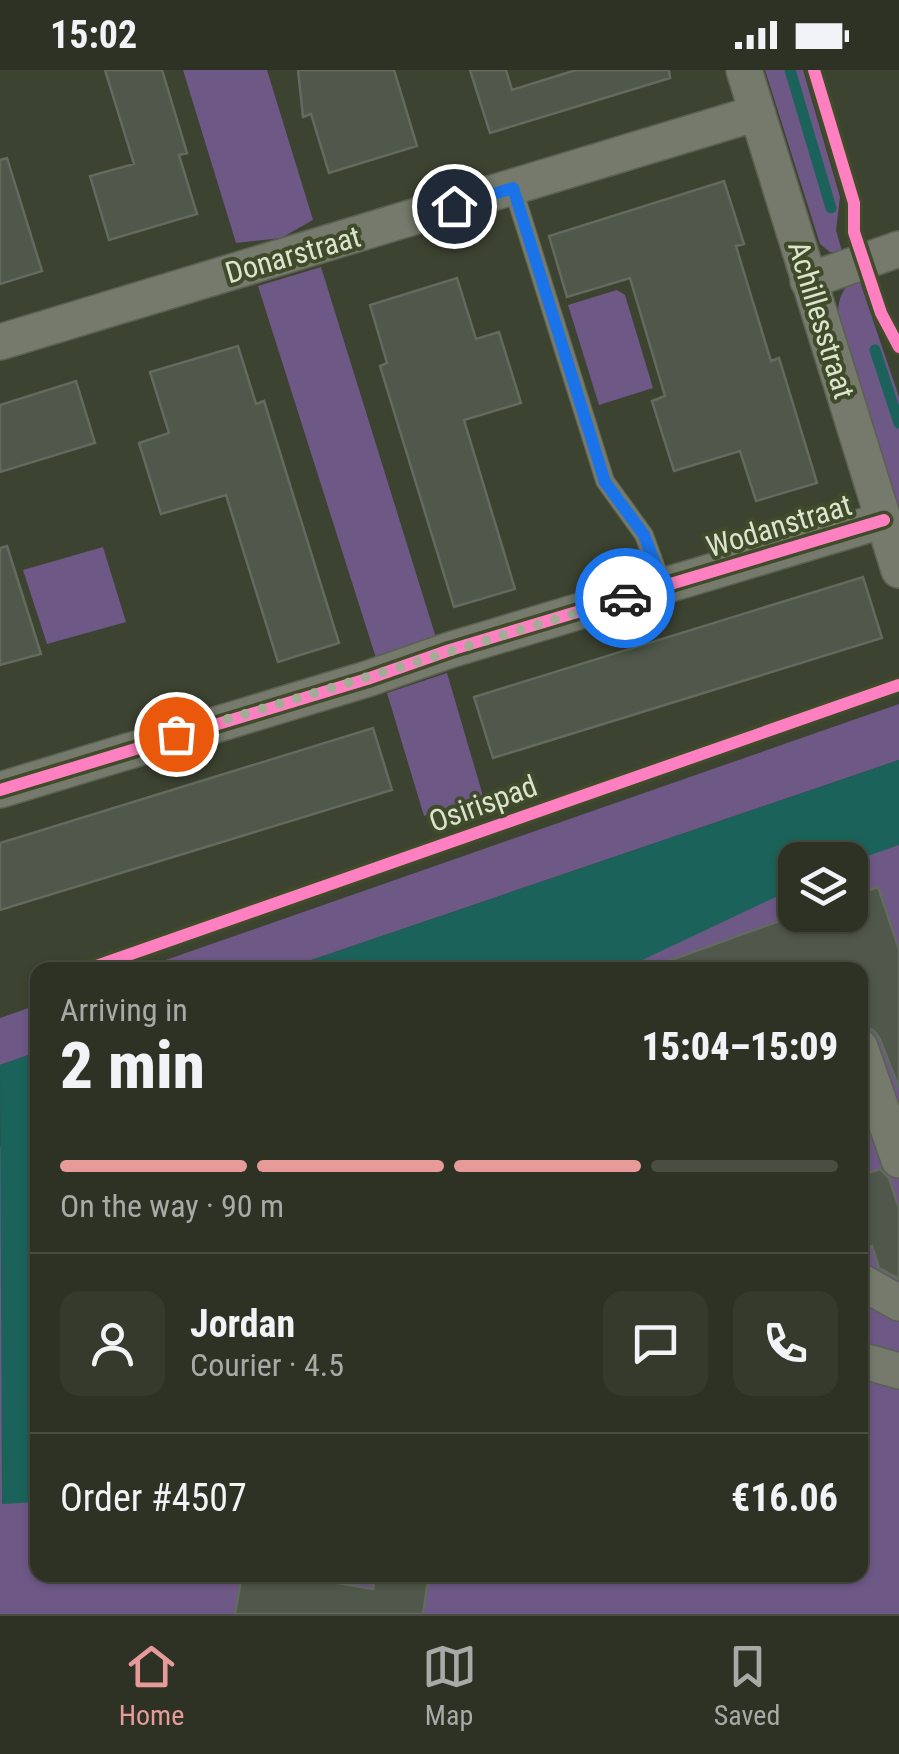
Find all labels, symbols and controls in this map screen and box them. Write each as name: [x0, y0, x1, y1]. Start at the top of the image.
text: 15:02: [50, 13, 137, 57]
pin: [412, 164, 497, 249]
icon: home: [427, 179, 482, 234]
street label: Donarstraat: [221, 219, 364, 290]
street label: Achillesstraat: [781, 237, 862, 403]
street label: Wodanstraat: [702, 487, 856, 564]
courier: [575, 548, 675, 648]
icon: car: [598, 571, 653, 626]
pin: [134, 692, 219, 777]
icon: bag: [149, 707, 204, 762]
street label: Osirispad: [424, 768, 542, 839]
map controls: [778, 842, 868, 932]
button: layers: [778, 842, 868, 932]
text: Arriving in: [60, 991, 188, 1029]
text: 15:04–15:09: [641, 1025, 838, 1069]
text: 2 min: [60, 1028, 205, 1104]
text: On the way · 90 m: [60, 1187, 284, 1225]
button: person: [60, 1291, 165, 1396]
button: chat: [603, 1291, 708, 1396]
button: phone: [733, 1291, 838, 1396]
text: Jordan: [190, 1302, 295, 1346]
text: Courier · 4.5: [190, 1346, 344, 1384]
text: Order #4507: [60, 1476, 247, 1520]
text: €16.06: [731, 1476, 838, 1520]
tab: Home: [119, 1639, 184, 1732]
tab: Map: [422, 1639, 477, 1732]
tab: Saved: [714, 1639, 780, 1732]

